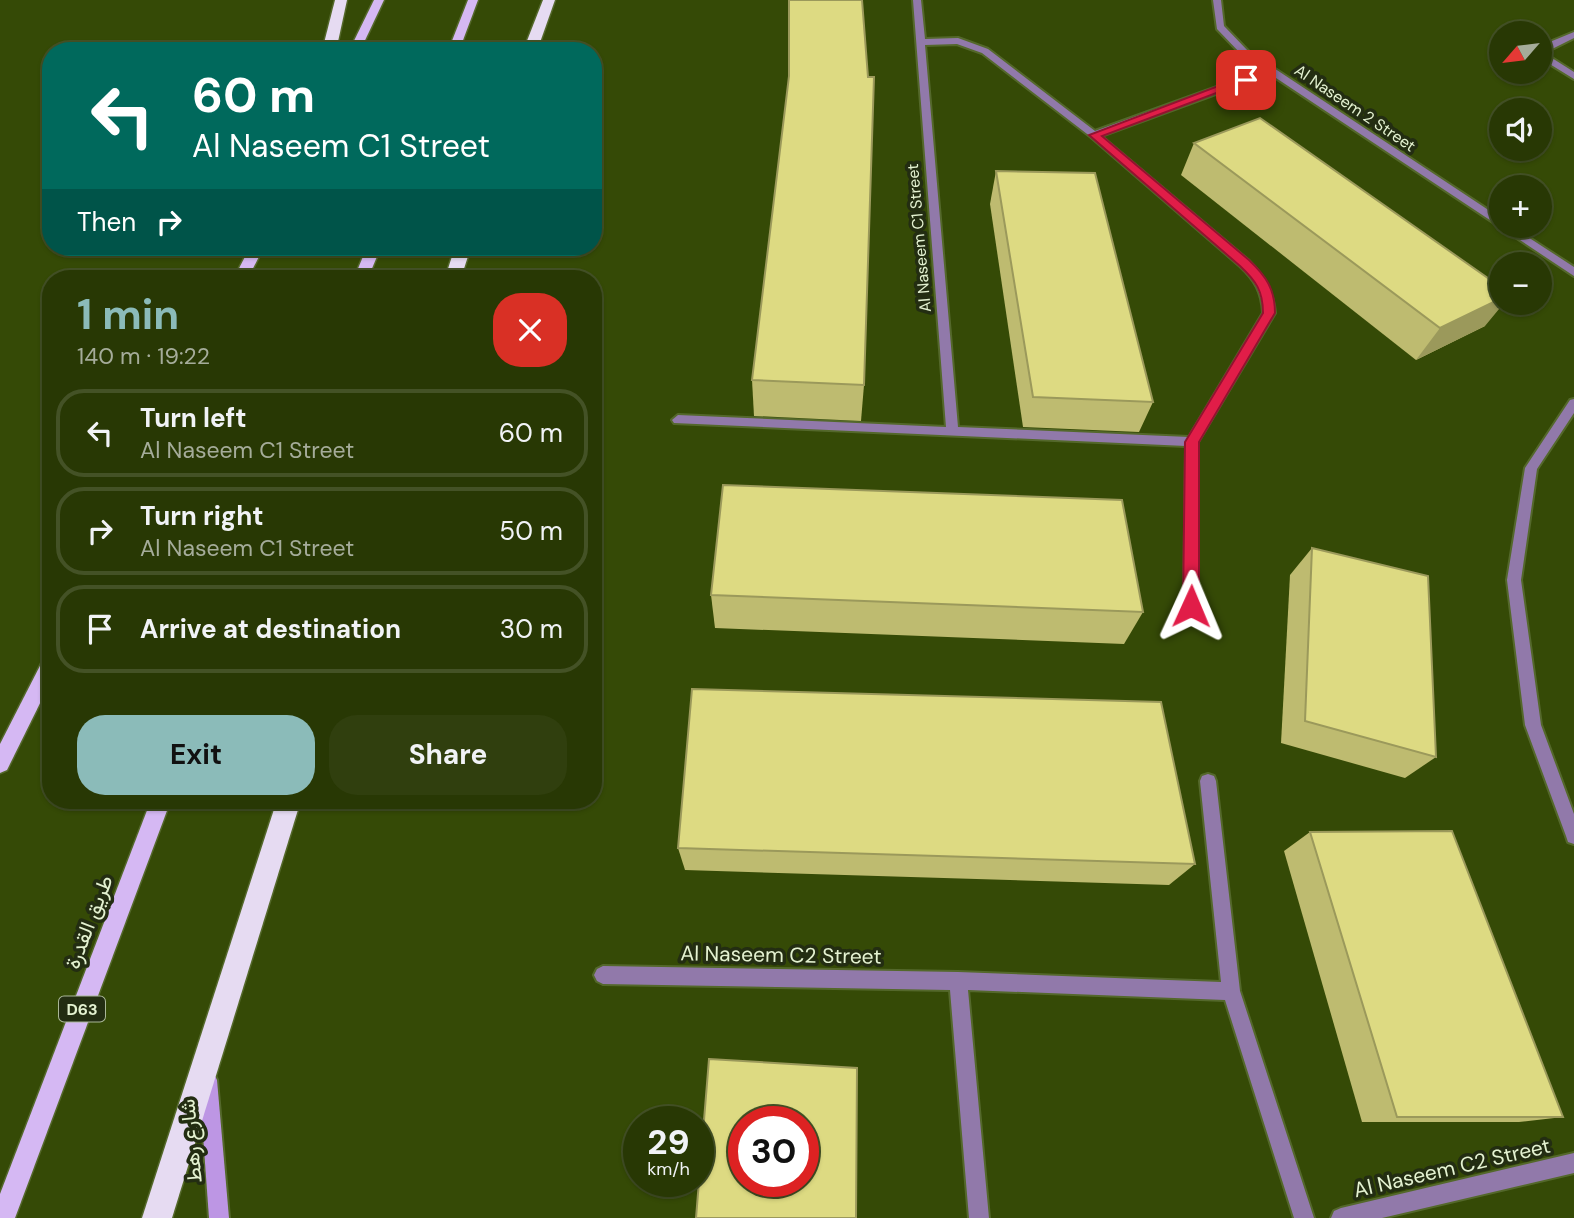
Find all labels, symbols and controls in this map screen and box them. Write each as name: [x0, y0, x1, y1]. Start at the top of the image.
north arrow: [1489, 21, 1552, 84]
map controls: [1489, 21, 1552, 315]
pin: [1216, 50, 1276, 110]
street label: Al Naseem 2 Street: [1290, 60, 1420, 156]
icon: arrive: [1227, 61, 1265, 99]
text: 60 m: [192, 63, 315, 127]
icon: left: [77, 70, 168, 161]
button: sound: [1489, 98, 1552, 161]
text: Al Naseem C1 Street: [192, 125, 490, 167]
street label: Al Naseem C1 Street: [902, 163, 936, 313]
button: +: [1489, 175, 1552, 238]
icon: right: [150, 203, 188, 241]
text: Then: [77, 205, 136, 239]
button: −: [1489, 252, 1552, 315]
text: 1 min: [77, 287, 179, 342]
button: close: [493, 293, 567, 367]
text: 140 m · 19:22: [77, 341, 210, 371]
text: Turn left: [140, 401, 247, 435]
icon: left: [81, 414, 119, 452]
text: 60 m: [499, 416, 563, 450]
text: Al Naseem C1 Street: [140, 435, 354, 465]
text: Turn right: [140, 499, 264, 533]
icon: right: [81, 512, 119, 550]
text: 50 m: [499, 514, 563, 548]
text: Al Naseem C1 Street: [140, 533, 354, 563]
position arrow: [1154, 569, 1228, 643]
icon: arrive: [81, 610, 119, 648]
text: Arrive at destination: [140, 612, 401, 646]
text: 30 m: [500, 612, 563, 646]
button: Exit: [77, 715, 315, 795]
button: Share: [329, 715, 567, 795]
street label: طريق القدرة: [58, 871, 120, 973]
street label: Al Naseem C2 Street: [680, 939, 882, 971]
road number: D63: [59, 996, 105, 1021]
street label: شارع رهط: [173, 1098, 209, 1184]
speed limit sign: 30: [728, 1106, 819, 1197]
text: 29: [647, 1119, 690, 1165]
street label: Al Naseem C2 Street: [1351, 1132, 1553, 1204]
text: km/h: [647, 1157, 690, 1181]

